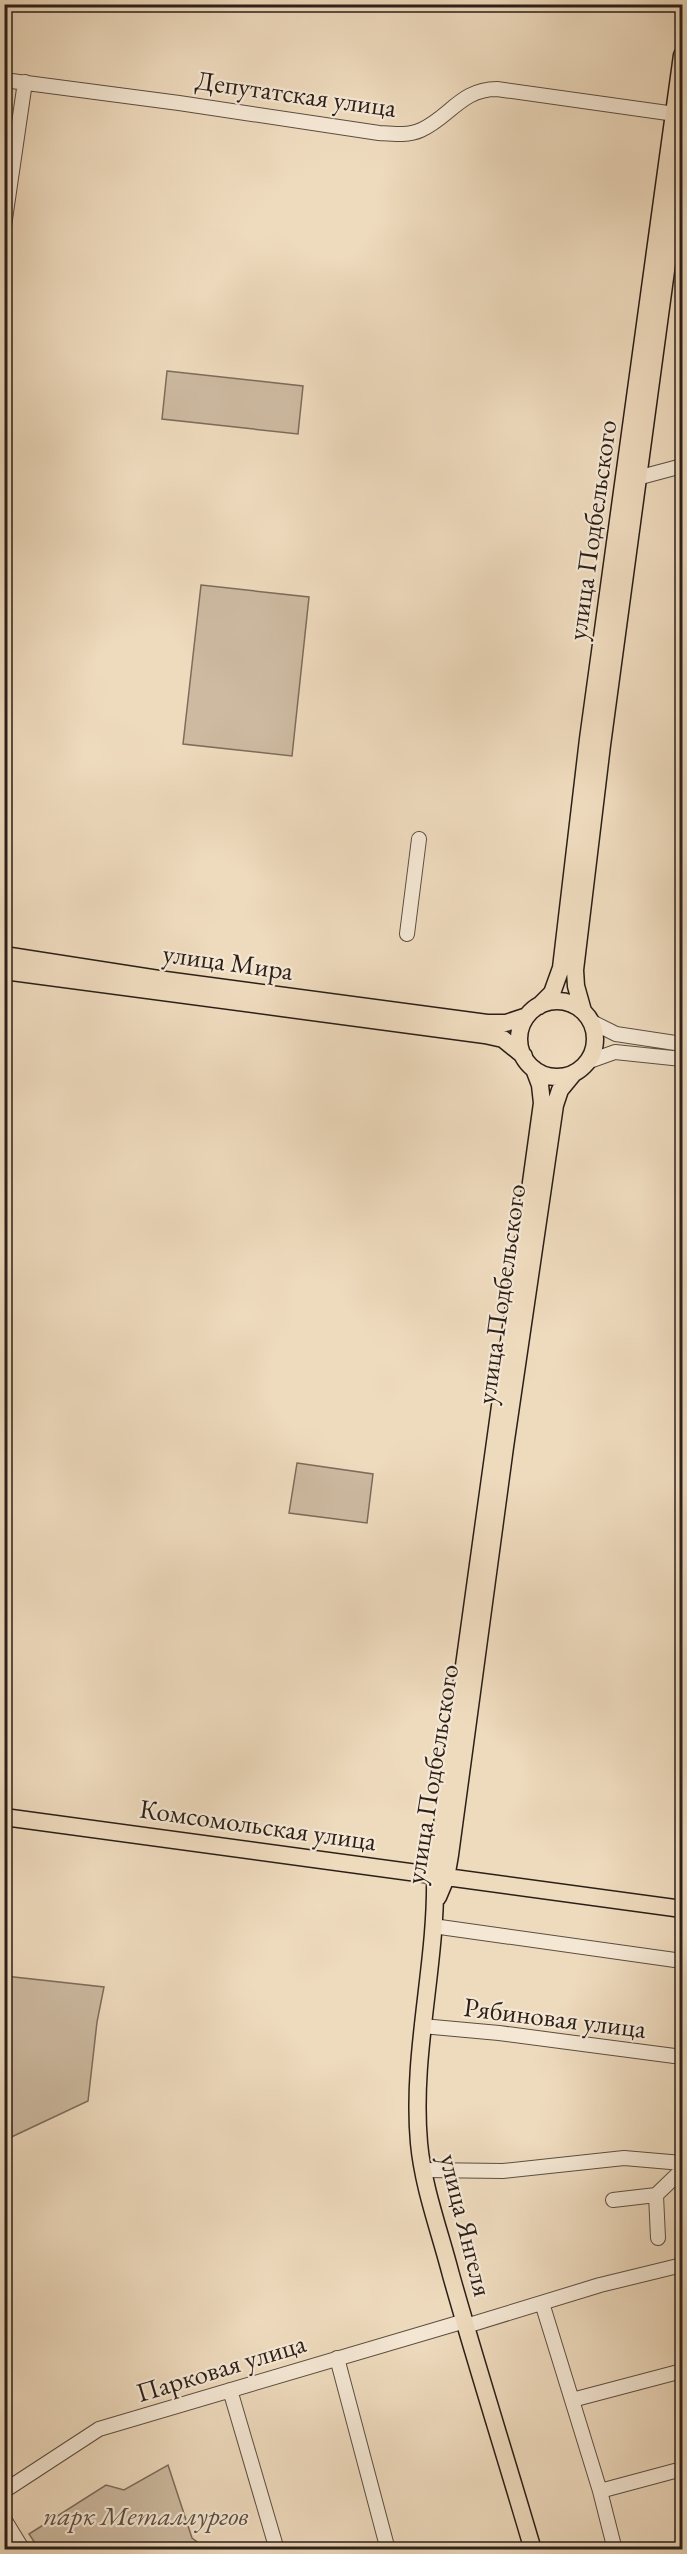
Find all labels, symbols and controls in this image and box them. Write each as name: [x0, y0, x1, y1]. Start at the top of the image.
street label: Депутатская улица: [193, 62, 399, 125]
street label: улица Подбельского: [559, 417, 624, 642]
street label: улица Мира: [161, 935, 296, 988]
street label: улица Подбельского: [468, 1181, 533, 1406]
street label: улица Подбельского: [397, 1661, 466, 1886]
street label: Комсомольская улица: [137, 1791, 379, 1858]
street label: Рябиновая улица: [462, 1989, 648, 2046]
street label: улица Янгеля: [432, 2150, 501, 2300]
street label: Парковая улица: [132, 2325, 310, 2410]
park label: парк Металлургов: [43, 2498, 249, 2533]

